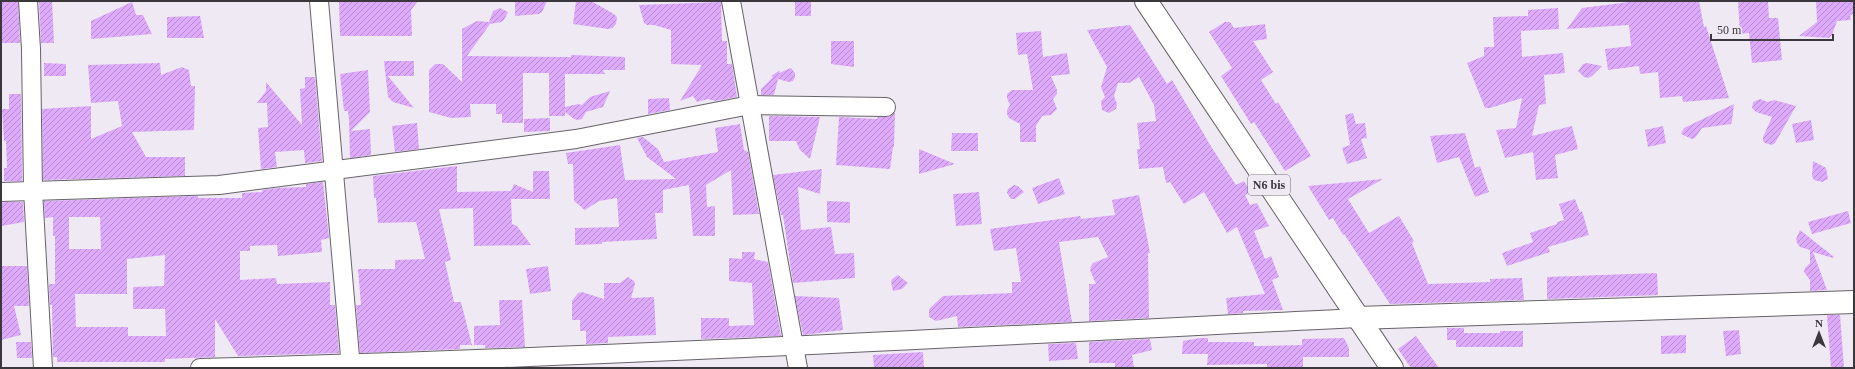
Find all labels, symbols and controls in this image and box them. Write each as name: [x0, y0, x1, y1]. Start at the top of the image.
scale bar: [1711, 16, 1833, 42]
text: 50 m: [1717, 23, 1742, 37]
road number: N6 bis: [1248, 175, 1290, 195]
north arrow: [1799, 313, 1839, 353]
text: N: [1815, 317, 1823, 329]

